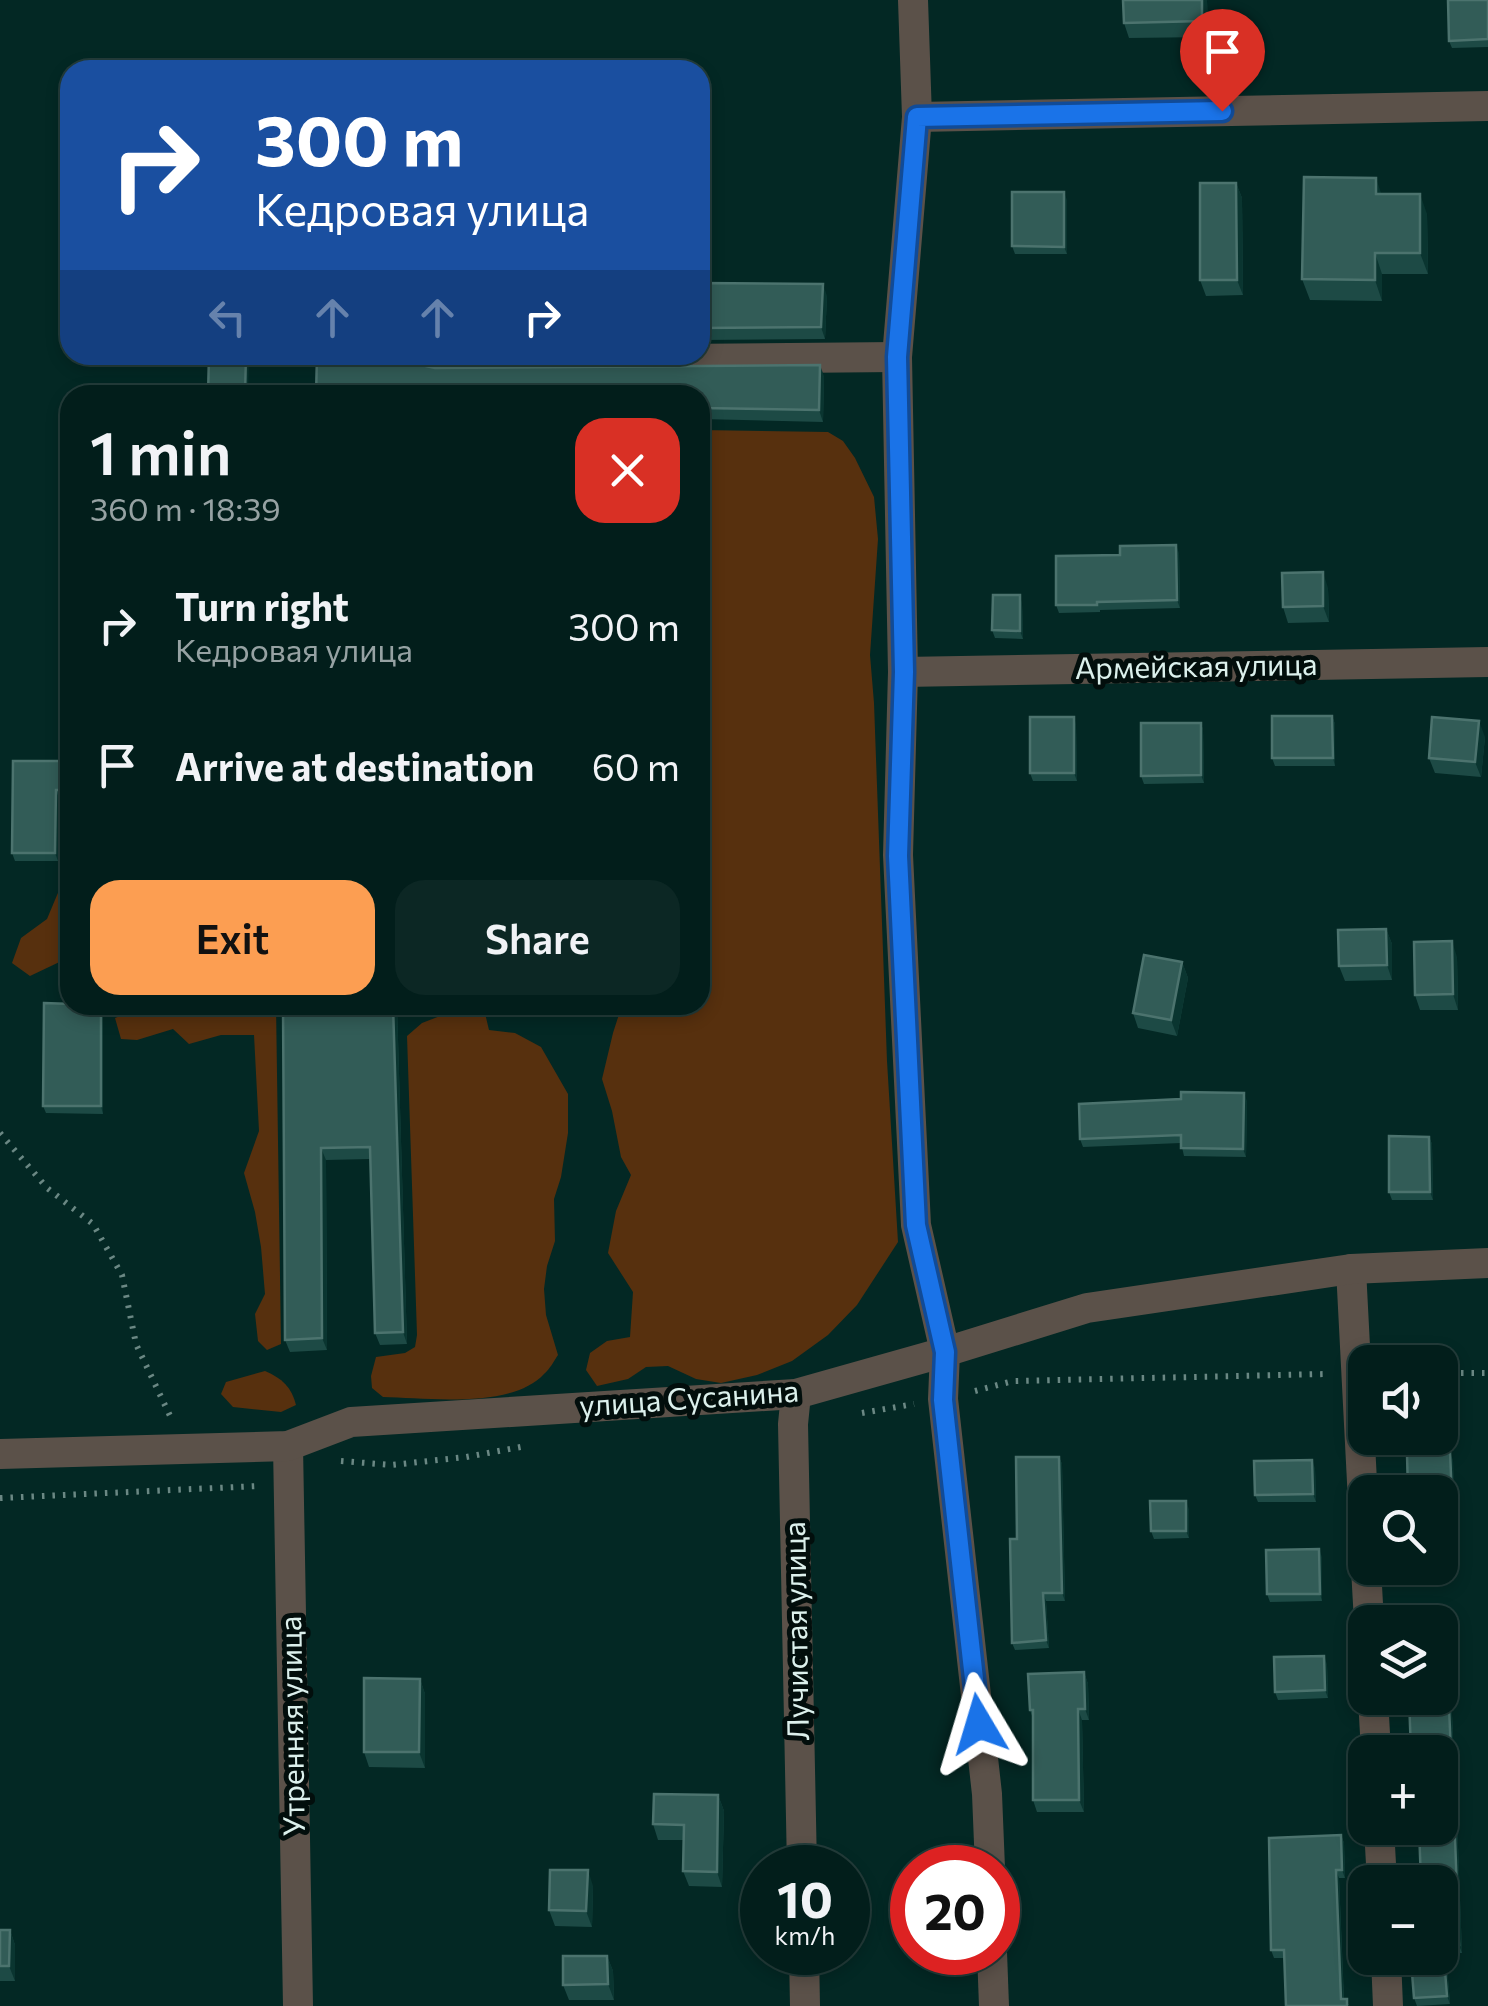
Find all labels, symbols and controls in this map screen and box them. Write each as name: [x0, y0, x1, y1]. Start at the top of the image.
pin: [1180, 9, 1265, 112]
icon: arrive: [1195, 24, 1250, 79]
text: 300 m: [255, 95, 463, 180]
icon: right: [90, 100, 220, 230]
text: Кедровая улица: [255, 180, 589, 235]
icon: left: [200, 290, 255, 345]
icon: ahead: [305, 290, 360, 345]
icon: ahead: [410, 290, 465, 345]
icon: right: [515, 290, 570, 345]
text: 1 min: [90, 414, 231, 487]
button: close: [575, 418, 680, 523]
text: 360 m · 18:39: [90, 488, 281, 528]
text: Turn right: [175, 582, 349, 629]
icon: right: [90, 598, 145, 653]
text: 300 m: [568, 602, 680, 649]
text: Кедровая улица: [175, 629, 413, 669]
street label: Армейская улица: [1074, 644, 1318, 685]
icon: arrive: [90, 738, 145, 793]
text: Arrive at destination: [175, 742, 534, 789]
text: 60 m: [592, 742, 680, 789]
button: Exit: [90, 880, 375, 995]
button: Share: [395, 880, 680, 995]
map controls: [1348, 1345, 1458, 1975]
button: sound: [1348, 1345, 1458, 1455]
street label: улица Сусанина: [578, 1370, 800, 1423]
button: search: [1348, 1475, 1458, 1585]
street label: Лучистая улица: [774, 1521, 815, 1741]
button: layers: [1348, 1605, 1458, 1715]
street label: Утренняя улица: [270, 1616, 311, 1836]
position arrow: [927, 1672, 1031, 1776]
button: +: [1348, 1735, 1458, 1845]
speed limit sign: 20: [890, 1845, 1020, 1975]
button: −: [1348, 1865, 1458, 1975]
text: 10: [777, 1867, 833, 1928]
text: km/h: [775, 1920, 835, 1950]

